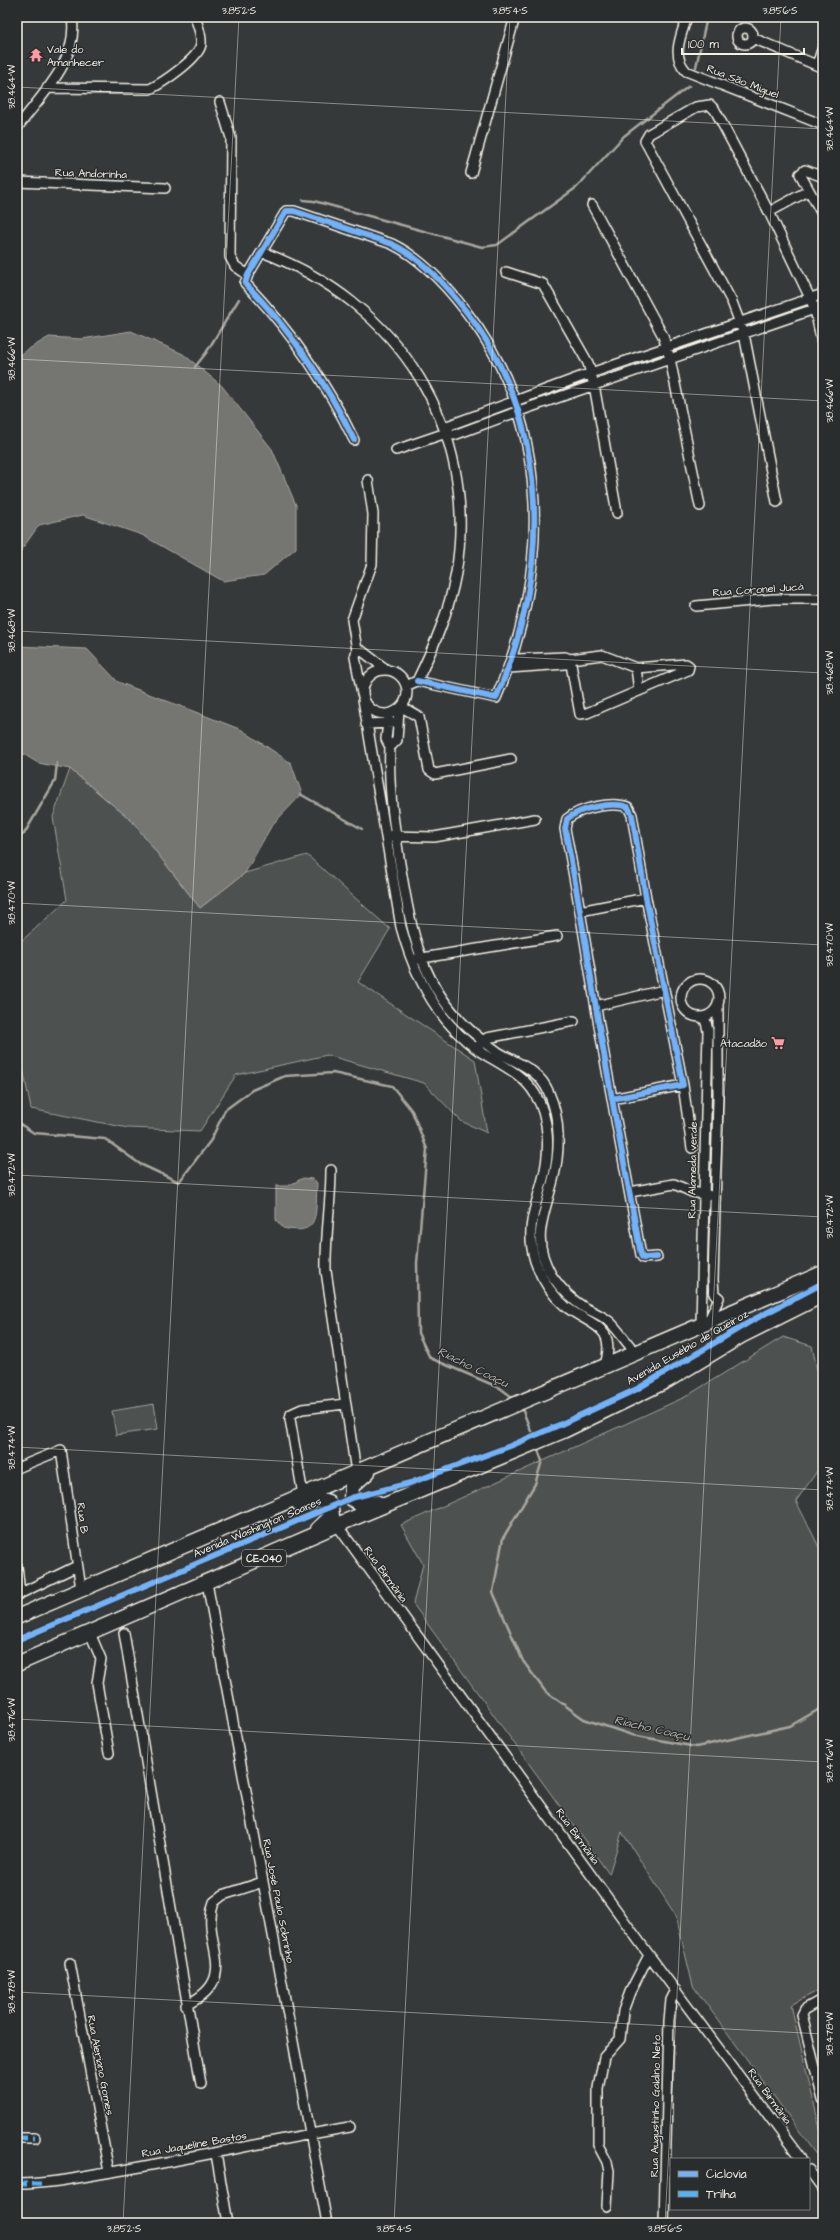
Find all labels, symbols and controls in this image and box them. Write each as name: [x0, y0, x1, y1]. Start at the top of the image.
text: 3.852°S: [222, 4, 257, 18]
text: 3.854°S: [492, 4, 528, 18]
text: 3.856°S: [763, 4, 798, 18]
scale bar: [682, 30, 804, 56]
text: 100 m: [688, 36, 719, 53]
place label: Vale do Amanhecer: [47, 42, 104, 70]
temple icon: Vale do Amanhecer: [28, 47, 44, 63]
street label: Rua São Miguel: [704, 61, 781, 103]
text: 38.464°W: [5, 64, 19, 109]
text: 38.464°W: [823, 106, 837, 151]
street label: Rua Andorinha: [55, 165, 128, 182]
text: 38.466°W: [5, 336, 19, 381]
text: 38.466°W: [823, 378, 837, 423]
street label: Rua Coronel Jucá: [712, 579, 804, 600]
text: 38.468°W: [5, 608, 19, 653]
text: 38.468°W: [823, 650, 837, 695]
text: 38.470°W: [5, 880, 19, 925]
text: 38.470°W: [823, 922, 837, 967]
supermarket icon: Atacadão: [770, 1035, 786, 1051]
place label: Atacadão: [720, 1036, 768, 1051]
street label: Rua Alameda verde: [684, 1121, 701, 1219]
text: 38.472°W: [5, 1153, 19, 1197]
text: 38.472°W: [823, 1195, 837, 1239]
street label: Avenida Eusébio de Queiroz: [624, 1306, 751, 1388]
water label: Riacho Coaçu: [435, 1343, 512, 1392]
text: 38.474°W: [5, 1425, 19, 1470]
text: 38.474°W: [823, 1466, 837, 1511]
street label: Avenida Washington Soares: [191, 1493, 325, 1562]
street label: Rua B: [73, 1502, 92, 1535]
street label: Rua Birmânia: [360, 1543, 411, 1606]
road number: CE-040: [242, 1550, 286, 1566]
text: 38.476°W: [5, 1698, 19, 1742]
water label: Riacho Coaçu: [613, 1712, 692, 1746]
text: 38.476°W: [823, 1739, 837, 1783]
street label: Rua Birmânia: [552, 1805, 603, 1868]
street label: Rua José Paulo Sobrinho: [259, 1838, 298, 1965]
text: 38.478°W: [5, 1969, 19, 2014]
text: 38.478°W: [823, 2011, 837, 2056]
street label: Rua Aleriano Gomes: [83, 2014, 118, 2117]
street label: Rua Augustinho Galdino Neto: [647, 2034, 665, 2177]
street label: Rua Birmânia: [744, 2065, 795, 2128]
street label: Rua Jaqueline Bastos: [140, 2128, 248, 2161]
legend: [670, 2158, 810, 2210]
text: Ciclovia: [706, 2166, 747, 2183]
text: Trilha: [706, 2186, 736, 2203]
text: 3.852°S: [107, 2222, 142, 2236]
text: 3.854°S: [376, 2222, 412, 2236]
text: 3.856°S: [648, 2222, 683, 2236]

